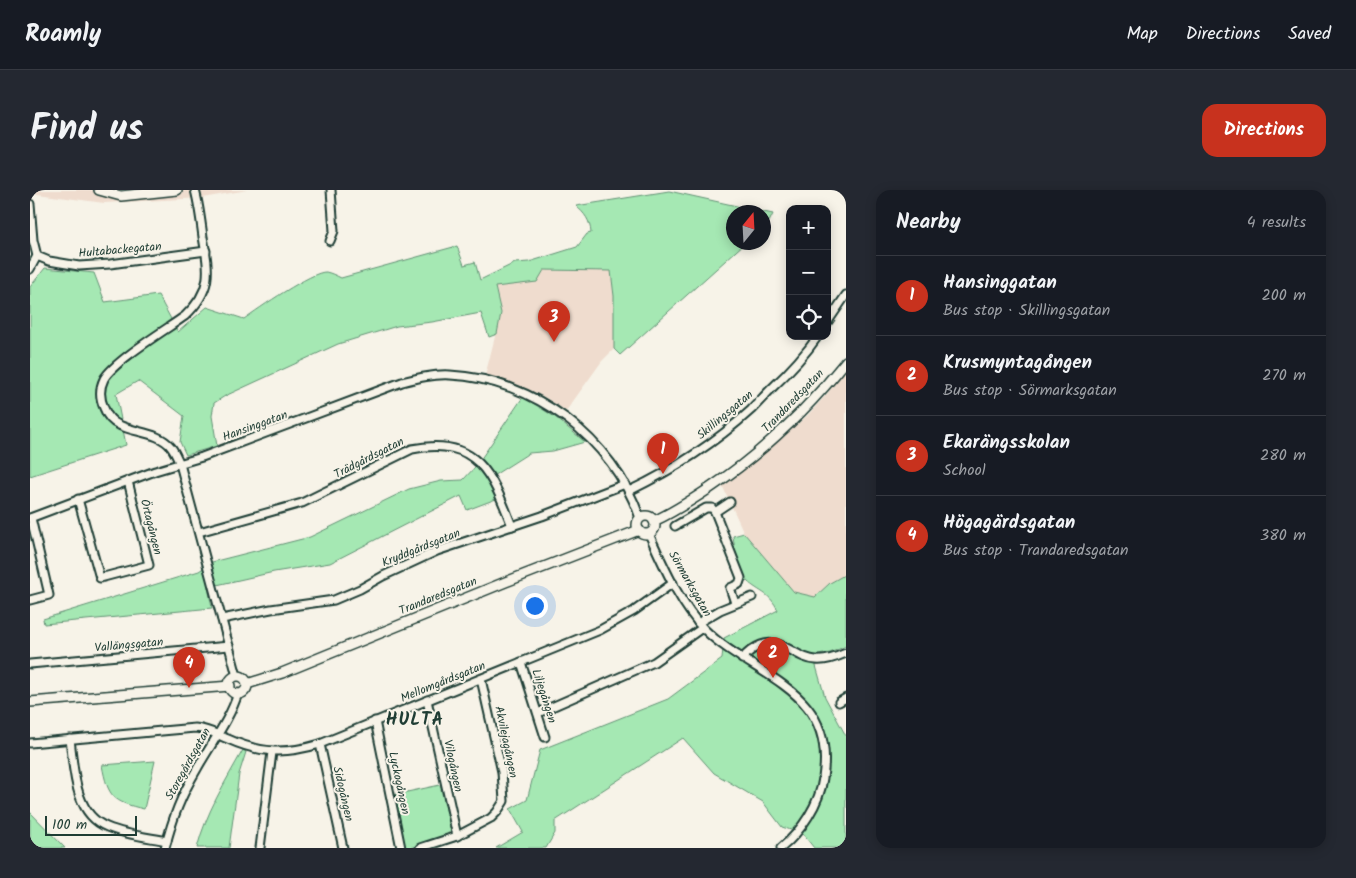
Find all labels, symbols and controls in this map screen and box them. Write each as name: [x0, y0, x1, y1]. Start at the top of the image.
text: Roamly: [25, 15, 101, 54]
text: Map: [1126, 20, 1158, 49]
text: Directions: [1186, 20, 1260, 49]
text: Saved: [1288, 20, 1331, 49]
text: Find us: [30, 102, 143, 158]
button: Directions: [1202, 104, 1326, 157]
north arrow: [726, 205, 771, 250]
map controls: [786, 205, 831, 340]
button: +: [786, 205, 831, 250]
text: Nearby: [896, 206, 961, 239]
text: 4 results: [1247, 210, 1306, 235]
street label: Hultabackegatan: [78, 237, 162, 263]
button: −: [786, 250, 831, 295]
text: Hansinggatan: [943, 268, 1057, 298]
text: 1: [910, 283, 914, 308]
text: 200 m: [1262, 283, 1306, 308]
button: locate: [786, 295, 831, 340]
text: Bus stop · Skillingsgatan: [943, 298, 1110, 323]
pin: 3: [538, 301, 570, 342]
text: Krusmyntagången: [943, 348, 1092, 378]
text: 2: [907, 363, 917, 388]
text: 270 m: [1262, 363, 1306, 388]
street label: Trandaredsgatan: [758, 365, 828, 437]
text: Bus stop · Sörmarksgatan: [943, 378, 1117, 403]
street label: Skillingsgatan: [693, 386, 757, 444]
street label: Hansinggatan: [220, 405, 290, 447]
text: Ekarängsskolan: [943, 428, 1070, 458]
street label: Trädgårdsgatan: [331, 432, 407, 484]
pin: 1: [647, 433, 679, 474]
text: 3: [908, 443, 916, 468]
text: 280 m: [1260, 443, 1306, 468]
text: School: [943, 458, 986, 483]
street label: Örtagången: [135, 497, 167, 557]
text: Högagärdsgatan: [943, 508, 1075, 538]
text: 4: [908, 523, 916, 548]
text: 380 m: [1260, 523, 1306, 548]
street label: Kryddgårdsgatan: [379, 524, 463, 572]
text: Bus stop · Trandaredsgatan: [943, 538, 1129, 563]
street label: Sörmarksgatan: [663, 547, 717, 621]
street label: Trandaredsgatan: [396, 572, 480, 620]
your location: [522, 593, 548, 619]
street label: Vallängsgatan: [94, 633, 164, 657]
pin: 2: [757, 637, 789, 678]
pin: 4: [173, 647, 205, 688]
street label: Mellomgårdsgatan: [398, 656, 488, 708]
street label: Liljegången: [526, 666, 562, 726]
street label: Akvilejagången: [489, 704, 523, 780]
district label: HULTA: [386, 706, 444, 735]
street label: Storegårdsgatan: [160, 724, 216, 804]
street label: Vilogången: [438, 738, 468, 794]
street label: Lyckogången: [383, 750, 415, 816]
street label: Sidogången: [327, 765, 359, 823]
scale bar: [45, 813, 138, 836]
text: 100 m: [52, 814, 87, 836]

